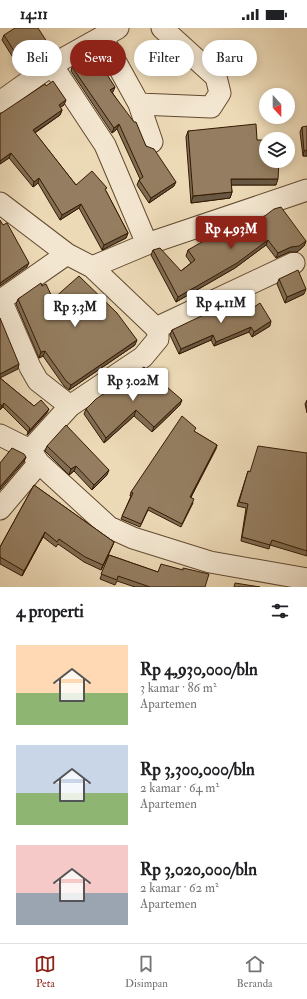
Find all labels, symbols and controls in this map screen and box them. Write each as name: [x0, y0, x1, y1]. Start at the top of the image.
text: 14:11: [20, 5, 48, 24]
chip: Beli: [12, 40, 62, 76]
chip: Sewa: [70, 40, 126, 76]
chip: Filter: [134, 40, 194, 76]
chip: Baru: [202, 40, 257, 76]
north arrow: [259, 88, 295, 124]
map controls: [259, 88, 295, 168]
button: layers: [259, 132, 295, 168]
pin: Rp 4.93M: [190, 216, 272, 250]
text: Rp 4.93M: [205, 221, 257, 237]
pin: Rp 4.11M: [180, 290, 262, 324]
pin: Rp 3.3M: [38, 294, 112, 328]
text: Rp 4.11M: [196, 295, 246, 311]
text: Rp 3.3M: [53, 299, 97, 315]
pin: Rp 3.02M: [92, 368, 174, 402]
text: Rp 3.02M: [107, 373, 159, 389]
icon: filters: [269, 600, 291, 622]
text: 4 properti: [16, 601, 84, 622]
text: Rp 4,930,000/bln: [140, 659, 258, 680]
icon: home: [48, 661, 96, 709]
text: 3 kamar · 86 m²: [140, 680, 217, 696]
text: Apartemen: [140, 696, 197, 712]
text: Rp 3,300,000/bln: [140, 759, 255, 780]
icon: home: [48, 761, 96, 809]
text: 2 kamar · 64 m²: [140, 780, 219, 796]
text: Apartemen: [140, 796, 197, 812]
text: Rp 3,020,000/bln: [140, 859, 257, 880]
icon: home: [48, 861, 96, 909]
text: 2 kamar · 62 m²: [140, 880, 219, 896]
text: Apartemen: [140, 896, 197, 912]
tab: Peta: [34, 953, 56, 990]
tab: Disimpan: [125, 953, 168, 990]
tab: Beranda: [237, 953, 273, 990]

